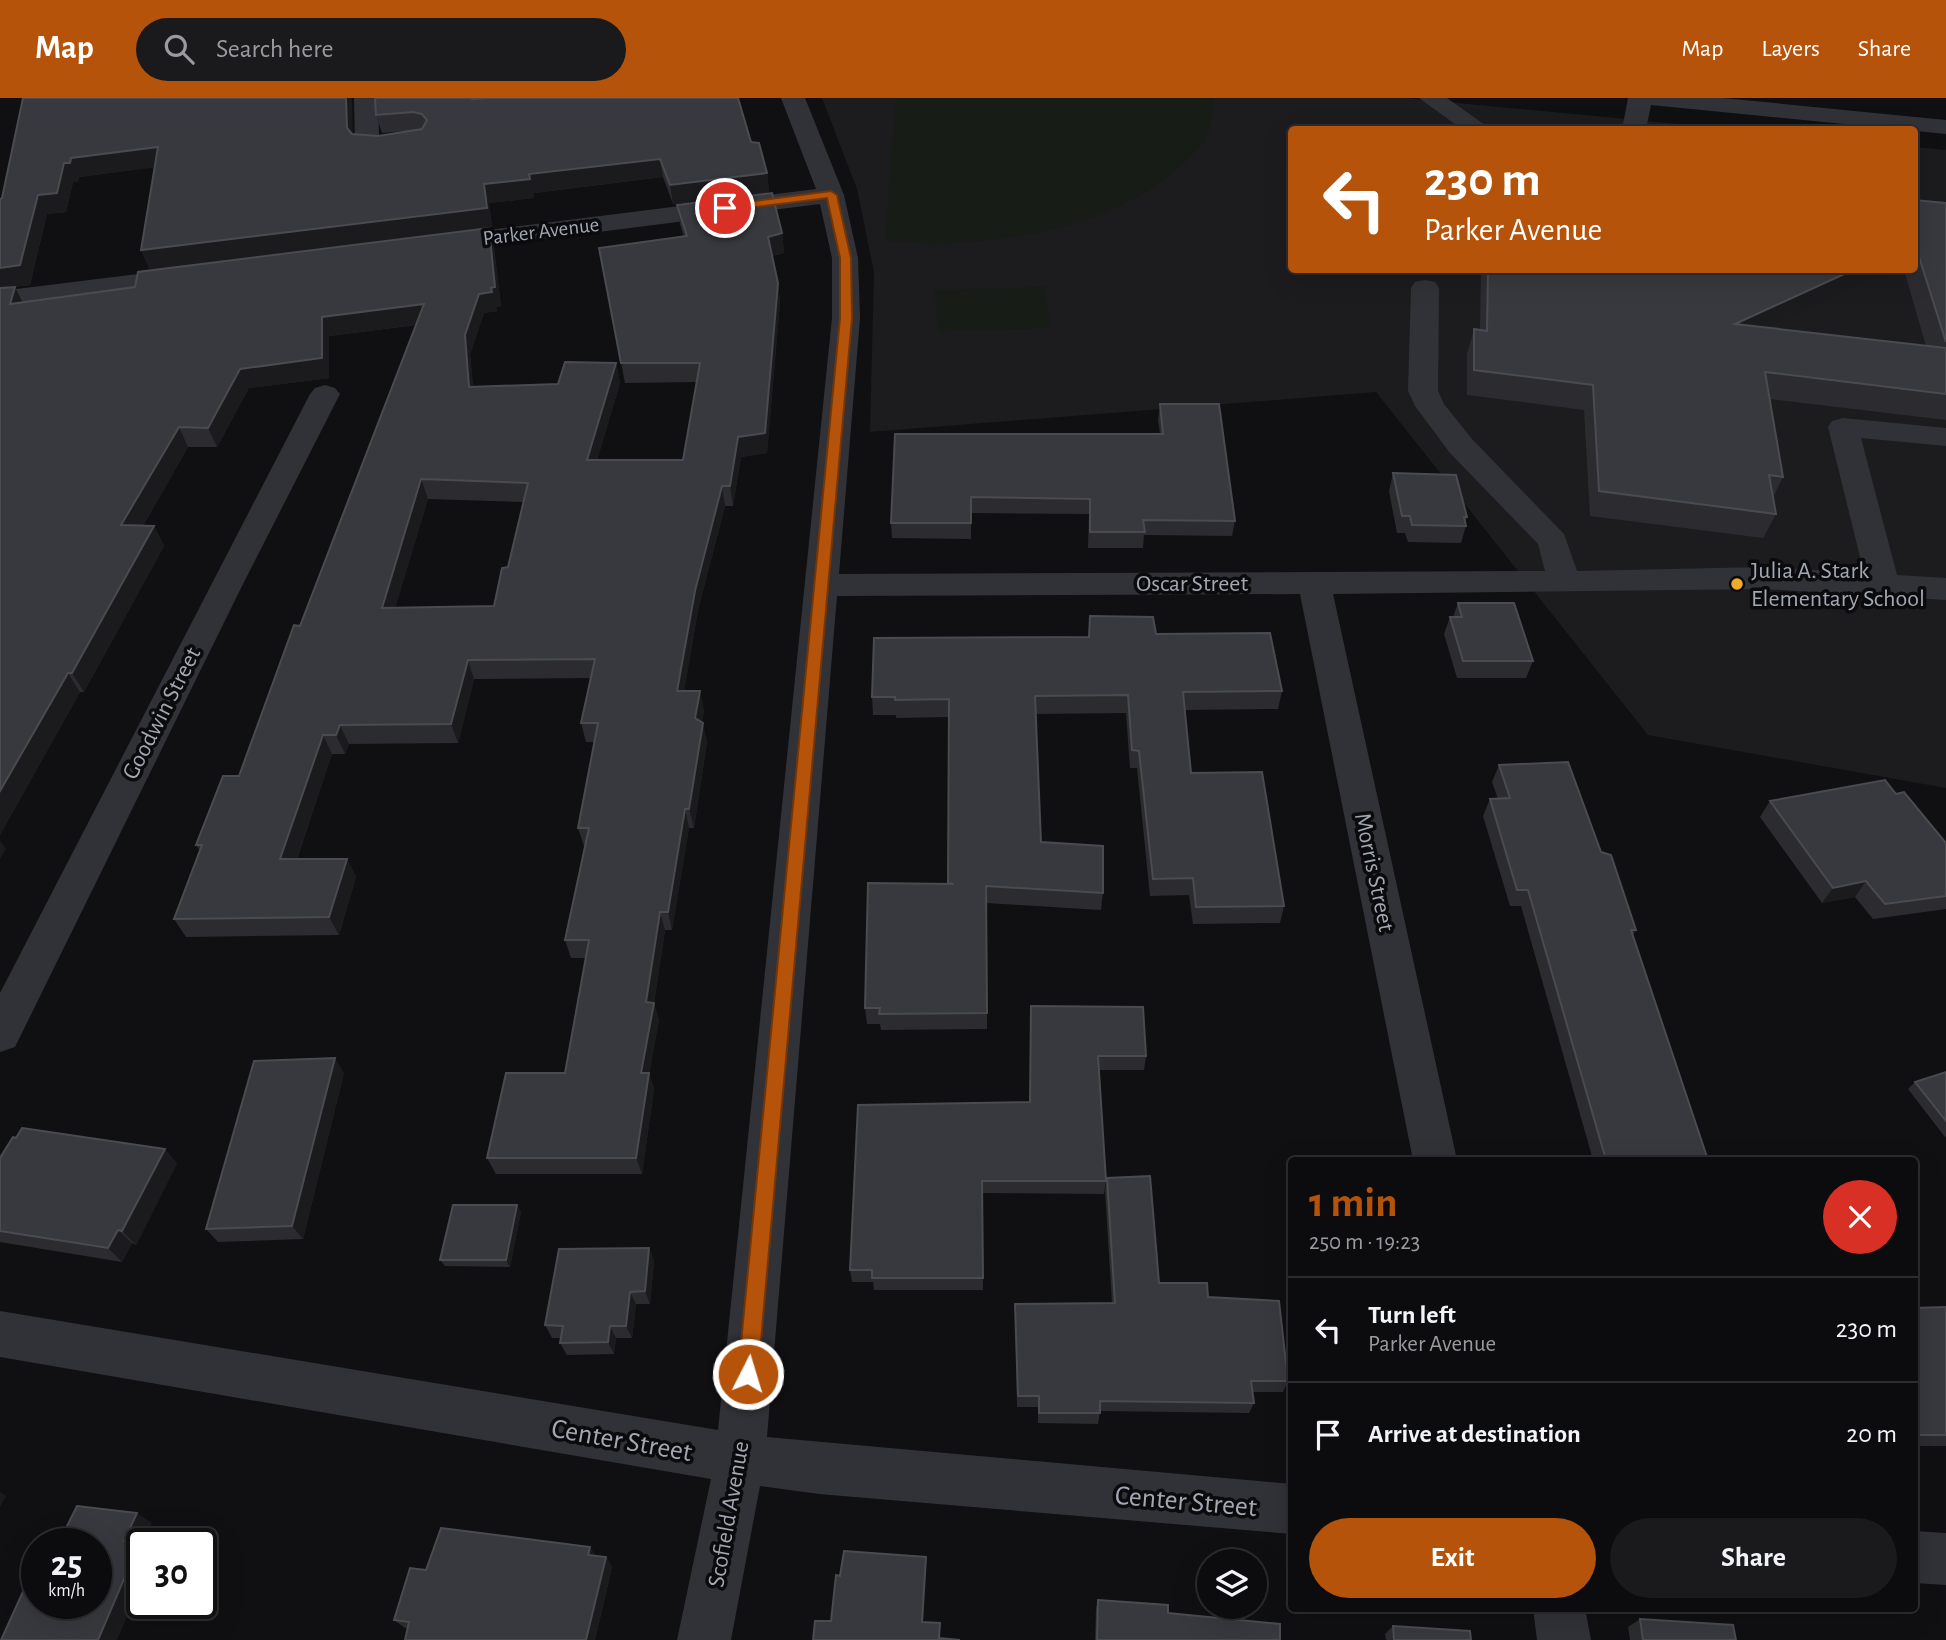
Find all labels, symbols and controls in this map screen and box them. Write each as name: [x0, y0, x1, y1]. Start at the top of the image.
search box: [136, 18, 626, 81]
icon: search: [160, 30, 198, 68]
text: Map: [35, 32, 94, 65]
text: Search here: [216, 36, 334, 62]
text: Map: [1681, 37, 1723, 61]
text: Layers: [1761, 37, 1820, 61]
text: Share: [1858, 37, 1911, 61]
icon: left: [1309, 154, 1400, 245]
text: 230 m: [1424, 156, 1541, 205]
pin: [695, 178, 755, 238]
icon: arrive: [706, 189, 744, 227]
street label: Parker Avenue: [482, 214, 600, 249]
text: Parker Avenue: [1424, 214, 1602, 246]
place label: Julia A. Stark Elementary School: [1751, 559, 1925, 611]
street label: Oscar Street: [1136, 572, 1248, 596]
marker: Julia A. Stark Elementary School: [1729, 576, 1745, 592]
street label: Goodwin Street: [118, 643, 206, 783]
street label: Morris Street: [1350, 811, 1398, 934]
button: close: [1823, 1180, 1897, 1254]
text: 1 min: [1309, 1182, 1398, 1224]
text: 250 m · 19:23: [1309, 1231, 1420, 1254]
text: Turn left: [1368, 1302, 1456, 1328]
icon: left: [1309, 1311, 1347, 1349]
text: 230 m: [1836, 1316, 1897, 1342]
text: Parker Avenue: [1368, 1333, 1496, 1356]
position arrow: [711, 1337, 785, 1411]
street label: Center Street: [549, 1415, 694, 1467]
icon: arrive: [1309, 1416, 1347, 1454]
text: Arrive at destination: [1368, 1421, 1581, 1447]
text: 20 m: [1846, 1421, 1897, 1447]
street label: Scofield Avenue: [704, 1439, 754, 1589]
street label: Center Street: [1114, 1482, 1258, 1522]
button: Exit: [1309, 1518, 1596, 1598]
button: Share: [1610, 1518, 1897, 1598]
speed limit sign: 30: [126, 1528, 217, 1619]
text: 25: [51, 1547, 82, 1582]
map controls: [1197, 1549, 1267, 1619]
button: layers: [1197, 1549, 1267, 1619]
text: km/h: [48, 1582, 85, 1600]

